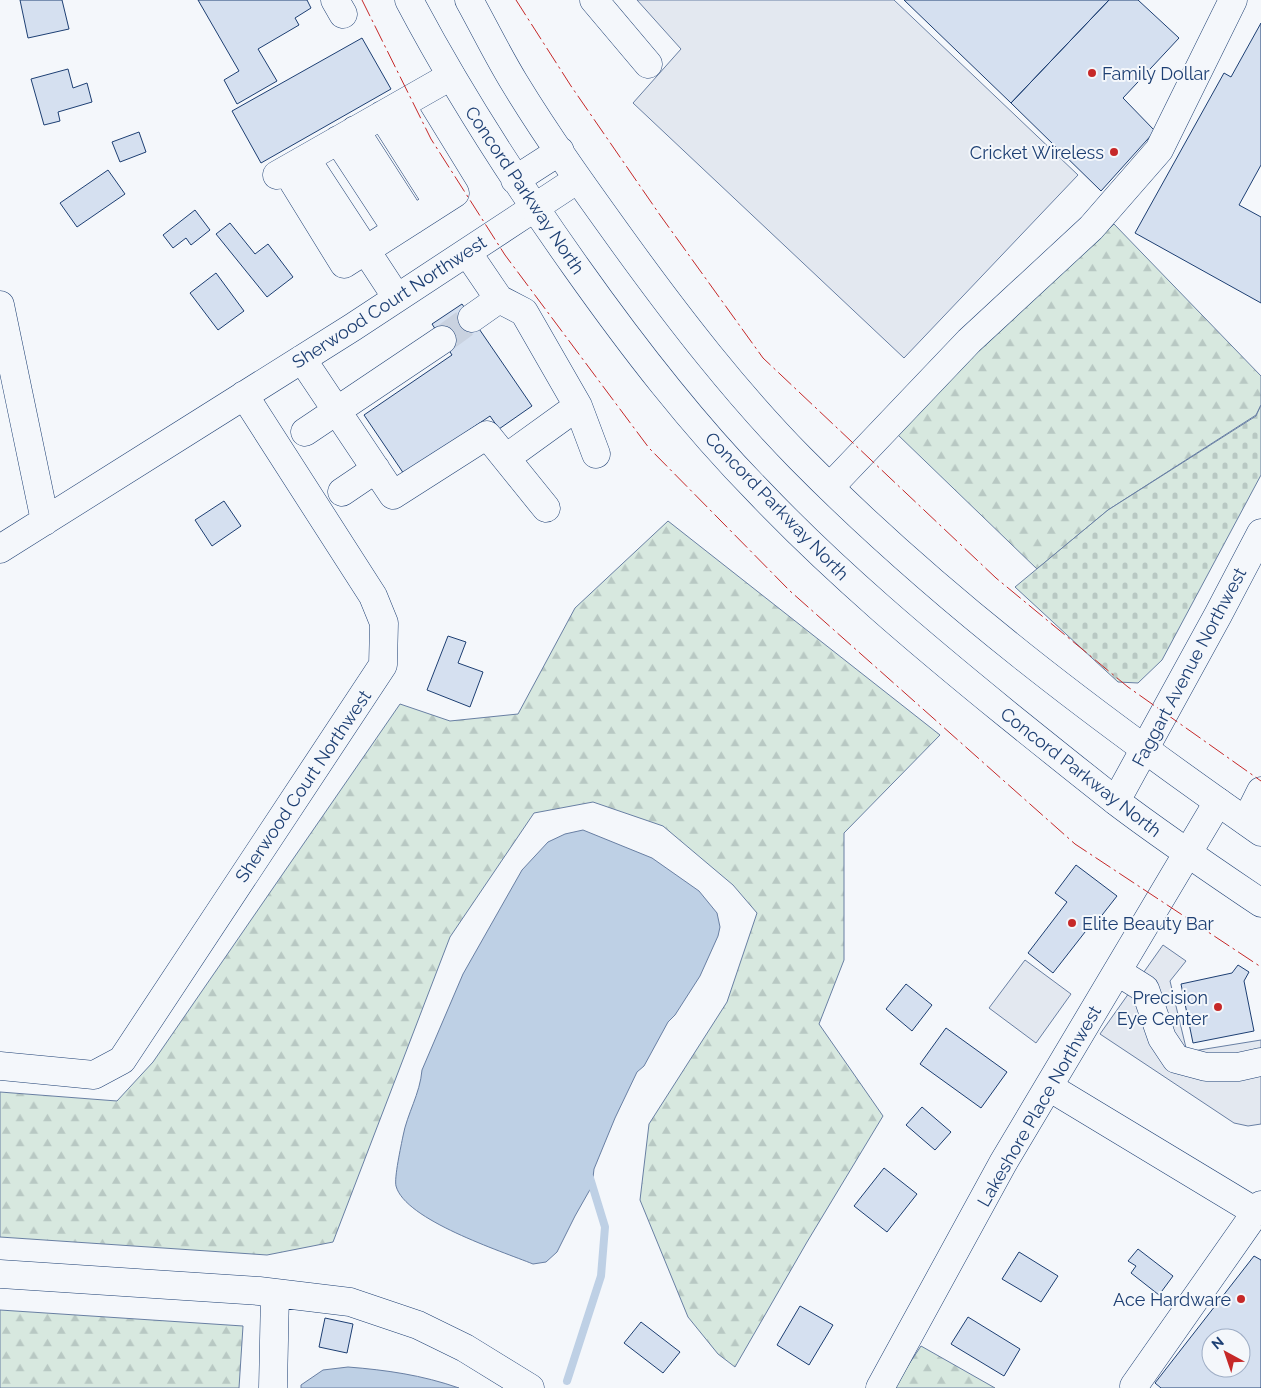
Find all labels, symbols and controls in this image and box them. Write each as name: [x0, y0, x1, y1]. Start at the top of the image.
place label: Family Dollar: [1102, 63, 1210, 84]
marker: Family Dollar: [1086, 67, 1098, 79]
street label: Concord Parkway North: [461, 102, 589, 278]
place label: Cricket Wireless: [970, 142, 1104, 163]
marker: Cricket Wireless: [1108, 146, 1120, 158]
street label: Sherwood Court Northwest: [288, 231, 490, 373]
street label: Concord Parkway North: [701, 428, 853, 584]
street label: Faggart Avenue Northwest: [1128, 564, 1250, 770]
street label: Sherwood Court Northwest: [231, 686, 375, 886]
street label: Concord Parkway North: [997, 703, 1165, 841]
place label: Elite Beauty Bar: [1082, 913, 1215, 934]
marker: Elite Beauty Bar: [1066, 917, 1078, 929]
place label: Precision Eye Center: [1117, 987, 1209, 1029]
marker: Precision Eye Center: [1212, 1001, 1224, 1013]
street label: Lakeshore Place Northwest: [973, 1002, 1105, 1210]
place label: Ace Hardware: [1113, 1289, 1231, 1310]
marker: Ace Hardware: [1235, 1293, 1247, 1305]
north arrow: [1201, 1328, 1251, 1378]
text: N: [1208, 1333, 1227, 1353]

